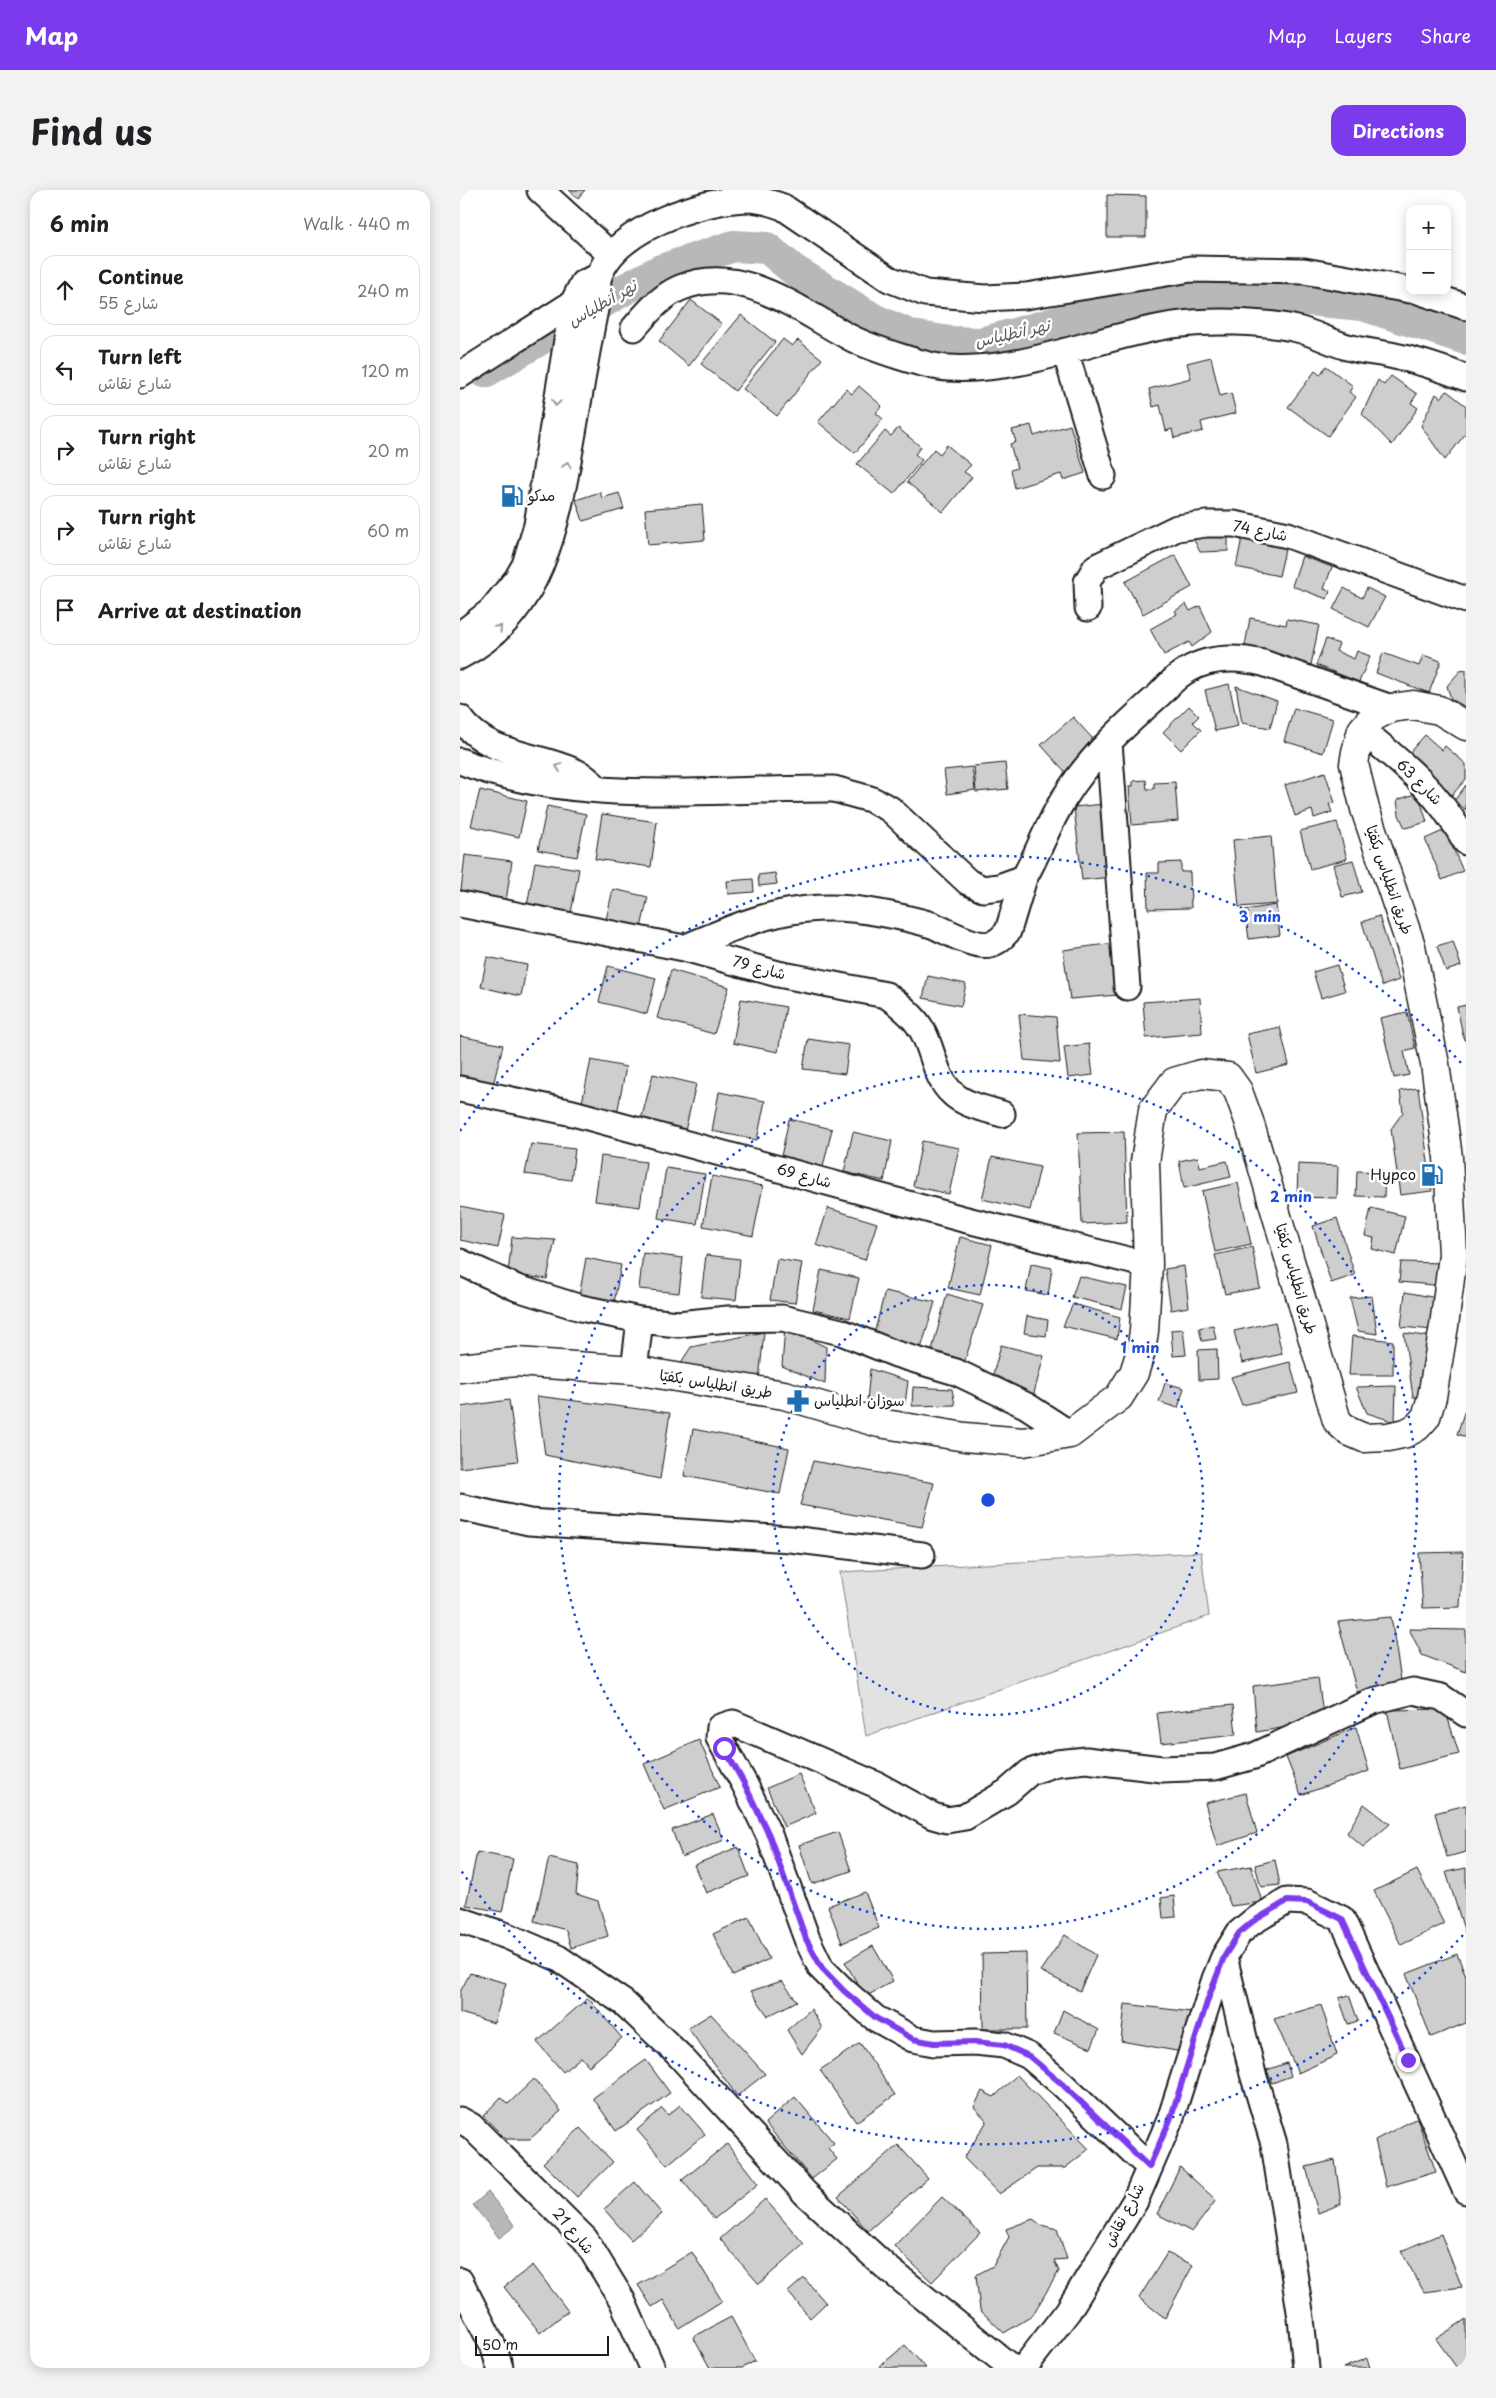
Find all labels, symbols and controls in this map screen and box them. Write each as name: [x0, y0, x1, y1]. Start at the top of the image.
text: Map: [25, 17, 78, 53]
text: Map: [1268, 22, 1307, 49]
text: Layers: [1335, 22, 1392, 49]
text: Share: [1420, 22, 1471, 49]
text: Find us: [30, 104, 152, 157]
button: Directions: [1331, 105, 1466, 156]
map controls: [1406, 205, 1451, 295]
button: +: [1406, 205, 1451, 250]
text: 6 min: [50, 207, 109, 239]
text: Walk · 440 m: [303, 211, 410, 235]
button: −: [1406, 250, 1451, 295]
text: Continue: [98, 262, 184, 290]
water label: نهر أنطلياس: [562, 272, 643, 332]
icon: ahead: [51, 276, 79, 304]
text: 240 m: [357, 278, 409, 302]
text: شارع 55: [98, 290, 158, 314]
water label: نهر أنطلياس: [972, 311, 1054, 352]
text: Turn left: [98, 342, 182, 370]
icon: left: [51, 356, 79, 384]
text: 120 m: [362, 358, 409, 382]
text: شارع نقاش: [98, 370, 172, 394]
one-way arrow: [552, 398, 562, 407]
text: Turn right: [98, 422, 196, 450]
icon: right: [51, 436, 79, 464]
text: 20 m: [368, 438, 409, 462]
text: شارع نقاش: [98, 450, 172, 474]
one-way arrow: [562, 461, 572, 469]
fuel station icon: مدكو: [499, 483, 525, 509]
place label: مدكو: [527, 483, 555, 506]
text: Turn right: [98, 502, 196, 530]
street label: شارع 74: [1231, 513, 1290, 546]
icon: right: [51, 516, 79, 544]
text: 60 m: [367, 518, 409, 542]
text: شارع نقاش: [98, 530, 172, 554]
icon: arrive: [51, 596, 79, 624]
text: Arrive at destination: [98, 596, 302, 624]
one-way arrow: [493, 624, 502, 633]
street label: شارع 63: [1392, 752, 1449, 809]
one-way arrow: [555, 763, 564, 773]
street label: طريق انطلياس بكفيّا: [1361, 822, 1420, 937]
text: 3 min: [1239, 904, 1281, 927]
street label: شارع 79: [730, 948, 789, 985]
street label: شارع 69: [774, 1156, 834, 1193]
place label: Hypco: [1370, 1162, 1416, 1185]
fuel station icon: Hypco: [1419, 1162, 1445, 1188]
text: 2 min: [1270, 1184, 1312, 1207]
street label: طريق انطلياس بكفيّا: [1271, 1220, 1324, 1337]
text: 1 min: [1121, 1335, 1159, 1358]
street label: طريق انطلياس بكفيّا: [658, 1362, 775, 1403]
pharmacy icon: سوزان انطلياس: [785, 1388, 811, 1414]
place label: سوزان انطلياس: [814, 1388, 905, 1411]
centre of rings: [979, 1491, 997, 1509]
route start: [713, 1737, 736, 1760]
route end: [1397, 2049, 1420, 2072]
street label: شارع نقاش: [1096, 2178, 1149, 2250]
street label: شارع 21: [548, 2202, 601, 2258]
scale bar: [475, 2333, 609, 2356]
text: 50 m: [482, 2334, 518, 2355]

